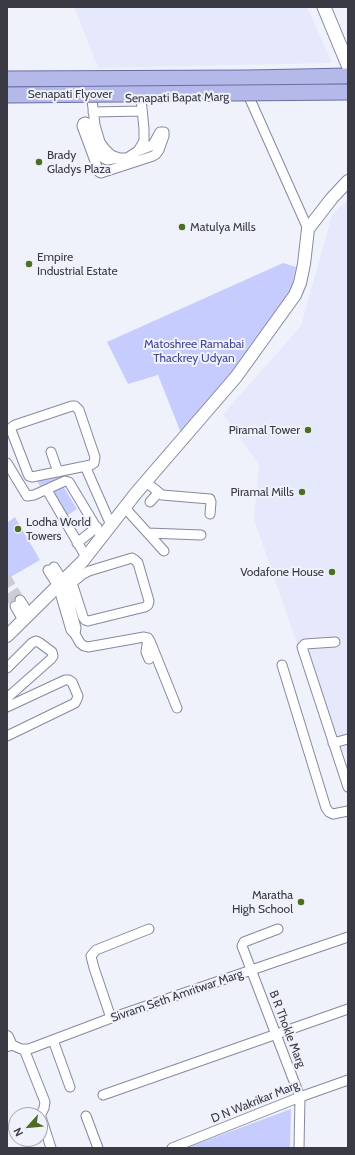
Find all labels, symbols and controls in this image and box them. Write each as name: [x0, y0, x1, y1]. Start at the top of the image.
street label: Senapati Flyover: [28, 87, 112, 101]
street label: Senapati Bapat Marg: [125, 90, 229, 106]
place label: Brady Gladys Plaza: [47, 148, 111, 176]
marker: Brady Gladys Plaza: [34, 157, 44, 167]
place label: Matulya Mills: [190, 220, 256, 234]
marker: Matulya Mills: [177, 222, 187, 232]
place label: Empire Industrial Estate: [37, 250, 118, 278]
marker: Empire Industrial Estate: [24, 259, 34, 269]
park label: Matoshree Ramabai Thackrey Udyan: [144, 337, 244, 365]
place label: Piramal Tower: [229, 423, 300, 437]
marker: Piramal Tower: [303, 425, 313, 435]
place label: Piramal Mills: [231, 485, 294, 499]
marker: Piramal Mills: [297, 487, 307, 497]
place label: Lodha World Towers: [26, 515, 91, 543]
marker: Lodha World Towers: [13, 524, 23, 534]
place label: Vodafone House: [240, 565, 324, 579]
marker: Vodafone House: [327, 567, 337, 577]
place label: Maratha High School: [232, 888, 293, 916]
marker: Maratha High School: [296, 897, 306, 907]
street label: Sivram Seth Amritwar Marg: [109, 967, 245, 1025]
street label: B R Thokle Marg: [266, 988, 308, 1070]
street label: D N Wakrikar Marg: [209, 1078, 301, 1126]
north arrow: [8, 1107, 48, 1147]
text: N: [10, 1125, 26, 1139]

